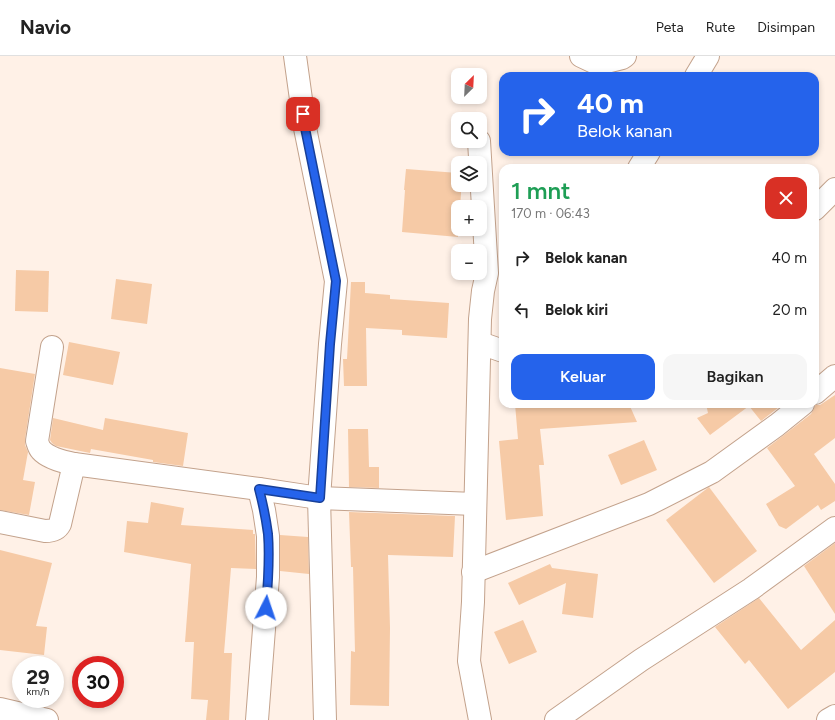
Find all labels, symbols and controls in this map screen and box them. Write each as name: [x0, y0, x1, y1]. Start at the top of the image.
text: Navio: [20, 16, 71, 39]
text: Peta: [656, 19, 684, 36]
text: Rute: [706, 19, 735, 36]
text: Disimpan: [757, 19, 815, 36]
north arrow: [451, 68, 487, 104]
map controls: [451, 68, 487, 280]
text: 40 m: [577, 86, 644, 120]
icon: right: [511, 88, 563, 140]
pin: [286, 97, 320, 131]
icon: arrive: [292, 103, 314, 125]
button: search: [451, 112, 487, 148]
text: Belok kanan: [577, 120, 672, 142]
button: layers: [451, 156, 487, 192]
text: 1 mnt: [511, 176, 571, 205]
button: close: [765, 177, 807, 219]
button: +: [451, 200, 487, 236]
text: 170 m · 06:43: [511, 206, 590, 221]
button: −: [451, 244, 487, 280]
icon: right: [511, 247, 533, 269]
text: Belok kanan: [545, 249, 627, 267]
text: 40 m: [772, 249, 807, 267]
icon: left: [511, 299, 533, 321]
text: Belok kiri: [545, 301, 608, 319]
text: 20 m: [773, 301, 807, 319]
button: Keluar: [511, 354, 655, 400]
button: Bagikan: [663, 354, 807, 400]
position arrow: [245, 587, 287, 629]
speed limit sign: 30: [72, 656, 124, 708]
text: 29: [26, 665, 50, 689]
text: km/h: [27, 685, 49, 698]

